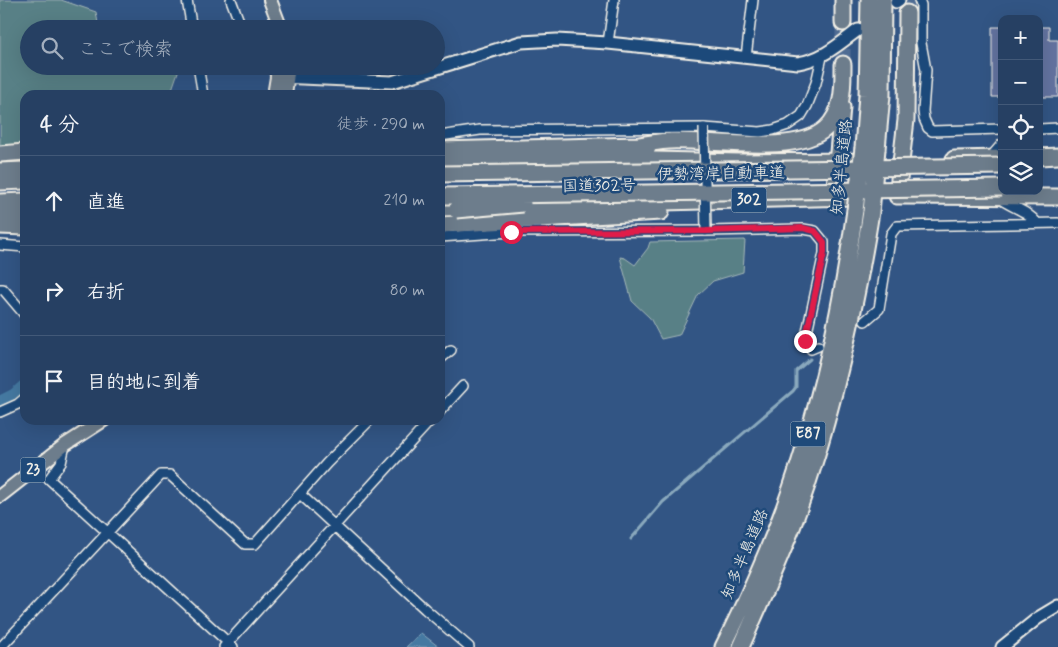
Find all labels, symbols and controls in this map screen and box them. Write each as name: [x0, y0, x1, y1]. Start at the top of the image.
map controls: [998, 15, 1043, 195]
button: +: [998, 15, 1043, 60]
search box: [20, 20, 445, 75]
icon: search: [38, 34, 66, 62]
text: ここで検索: [78, 37, 173, 62]
button: −: [998, 60, 1043, 105]
button: locate: [998, 105, 1043, 150]
text: 4 分: [40, 111, 79, 139]
text: 徒歩 · 290 m: [337, 114, 425, 135]
street label: 知多半島道路: [827, 118, 857, 216]
button: layers: [998, 150, 1043, 195]
street label: 伊勢湾岸自動車道: [657, 162, 785, 186]
street label: 国道302号: [562, 175, 636, 197]
icon: ahead: [40, 187, 68, 215]
road number: 302: [732, 188, 766, 212]
text: 直進: [87, 190, 125, 215]
text: 210 m: [384, 190, 425, 211]
route start: [500, 221, 523, 244]
icon: right: [40, 277, 68, 305]
text: 右折: [87, 280, 125, 305]
text: 80 m: [390, 280, 425, 301]
route end: [794, 330, 817, 353]
icon: arrive: [40, 367, 68, 395]
text: 目的地に到着: [87, 370, 201, 395]
road number: E87: [790, 422, 826, 446]
road number: 23: [20, 458, 46, 482]
street label: 知多半島道路: [717, 506, 773, 602]

